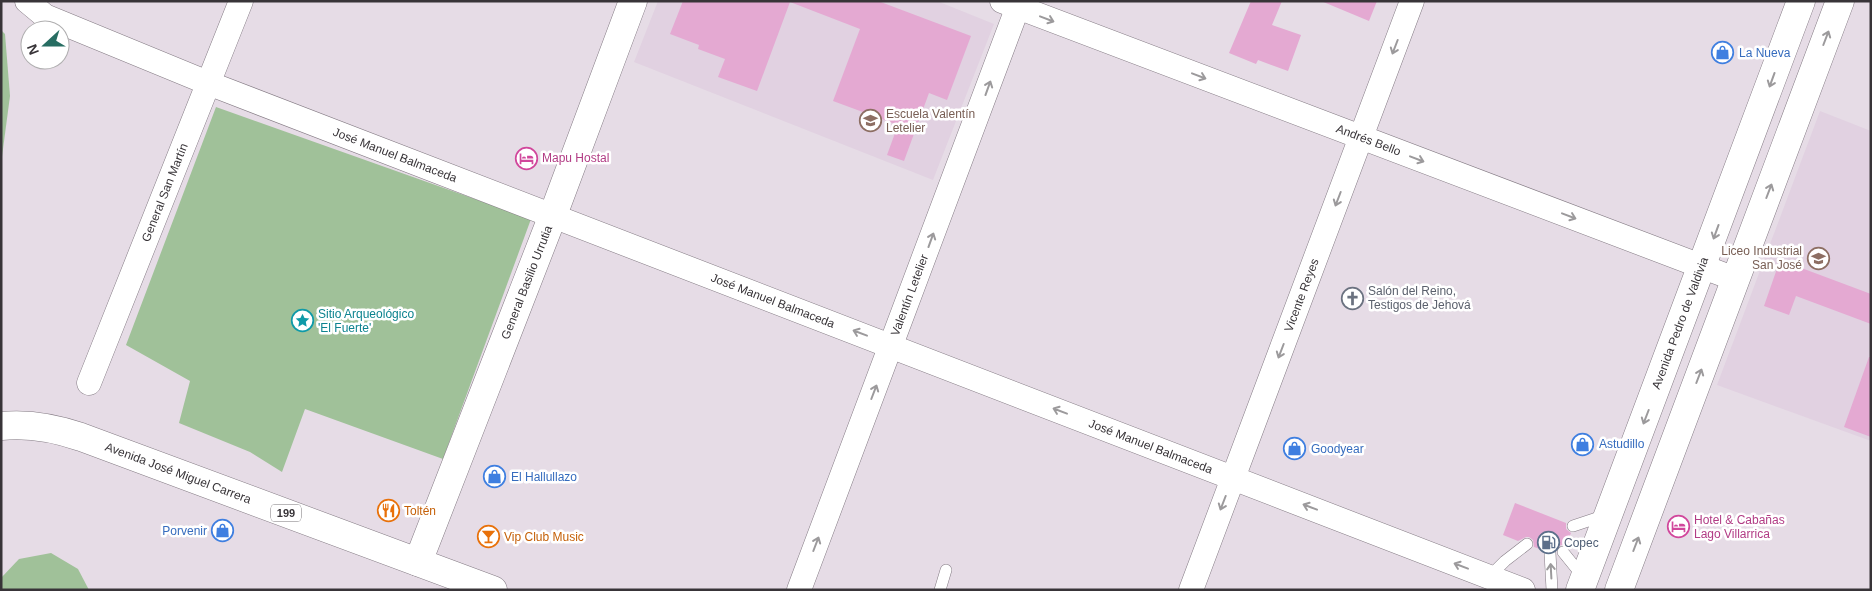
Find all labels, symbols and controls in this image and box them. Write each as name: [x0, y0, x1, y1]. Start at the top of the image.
one-way arrow: [1039, 14, 1054, 24]
north arrow: [20, 20, 70, 70]
one-way arrow: [1822, 31, 1831, 47]
one-way arrow: [1390, 39, 1399, 54]
shop icon: La Nueva: [1711, 41, 1735, 65]
text: N: [24, 42, 42, 57]
place label: La Nueva: [1739, 46, 1791, 60]
one-way arrow: [1191, 72, 1206, 81]
one-way arrow: [1767, 72, 1776, 87]
one-way arrow: [984, 81, 993, 96]
place label: Escuela Valentín Letelier: [886, 107, 975, 135]
school or university icon: Escuela Valentín Letelier: [858, 109, 882, 133]
street label: Andrés Bello: [1334, 121, 1403, 159]
street label: José Manuel Balmaceda: [331, 125, 459, 185]
street label: General San Martín: [139, 141, 191, 244]
hotel icon: Mapu Hostal: [514, 146, 538, 170]
place label: Mapu Hostal: [542, 151, 609, 165]
one-way arrow: [1409, 155, 1424, 164]
one-way arrow: [1765, 183, 1774, 198]
one-way arrow: [1333, 191, 1342, 206]
one-way arrow: [1560, 212, 1576, 221]
street label: General Basilio Urrutia: [498, 223, 555, 341]
one-way arrow: [1711, 224, 1720, 239]
one-way arrow: [927, 233, 936, 249]
place label: Liceo Industrial San José: [1721, 244, 1802, 272]
school or university icon: Liceo Industrial San José: [1806, 246, 1830, 270]
street label: Valentín Letelier: [888, 252, 931, 338]
street label: Avenida Pedro de Valdivia: [1649, 255, 1711, 391]
street label: Vicente Reyes: [1282, 256, 1322, 334]
street label: José Manuel Balmaceda: [709, 271, 837, 331]
place label: Salón del Reino, Testigos de Jehová: [1368, 284, 1471, 312]
church icon: Salón del Reino, Testigos de Jehová: [1340, 286, 1364, 310]
place label: Sitio Arqueológico 'El Fuerte': [318, 307, 414, 335]
place icon: Sitio Arqueológico 'El Fuerte': [290, 309, 314, 333]
one-way arrow: [853, 328, 868, 338]
one-way arrow: [1275, 343, 1285, 358]
one-way arrow: [1695, 368, 1704, 384]
one-way arrow: [870, 385, 879, 401]
one-way arrow: [1053, 406, 1068, 415]
one-way arrow: [1641, 409, 1650, 424]
street label: José Manuel Balmaceda: [1087, 416, 1215, 477]
shop icon: Astudillo: [1571, 432, 1595, 456]
shop icon: Goodyear: [1283, 437, 1307, 461]
place label: Astudillo: [1599, 437, 1645, 451]
street label: Avenida José Miguel Carrera: [103, 440, 253, 507]
place label: Goodyear: [1311, 442, 1364, 456]
shop icon: El Hallullazo: [483, 465, 507, 489]
place label: El Hallullazo: [511, 470, 577, 484]
one-way arrow: [1218, 495, 1227, 510]
restaurant icon: Toltén: [376, 499, 400, 523]
one-way arrow: [1303, 502, 1318, 511]
road number: 199: [271, 504, 301, 522]
place label: Toltén: [404, 504, 436, 518]
place label: Hotel & Cabañas Lago Villarrica: [1694, 513, 1785, 541]
hotel icon: Hotel & Cabañas Lago Villarrica: [1666, 515, 1690, 539]
shop icon: Porvenir: [211, 519, 235, 543]
place label: Porvenir: [162, 524, 207, 538]
bar icon: Vip Club Music: [476, 525, 500, 549]
place label: Vip Club Music: [504, 530, 584, 544]
fuel station icon: Copec: [1536, 531, 1560, 555]
place label: Copec: [1564, 536, 1599, 550]
one-way arrow: [812, 537, 821, 552]
one-way arrow: [1632, 537, 1641, 552]
one-way arrow: [1454, 561, 1470, 570]
one-way arrow: [1547, 564, 1556, 580]

